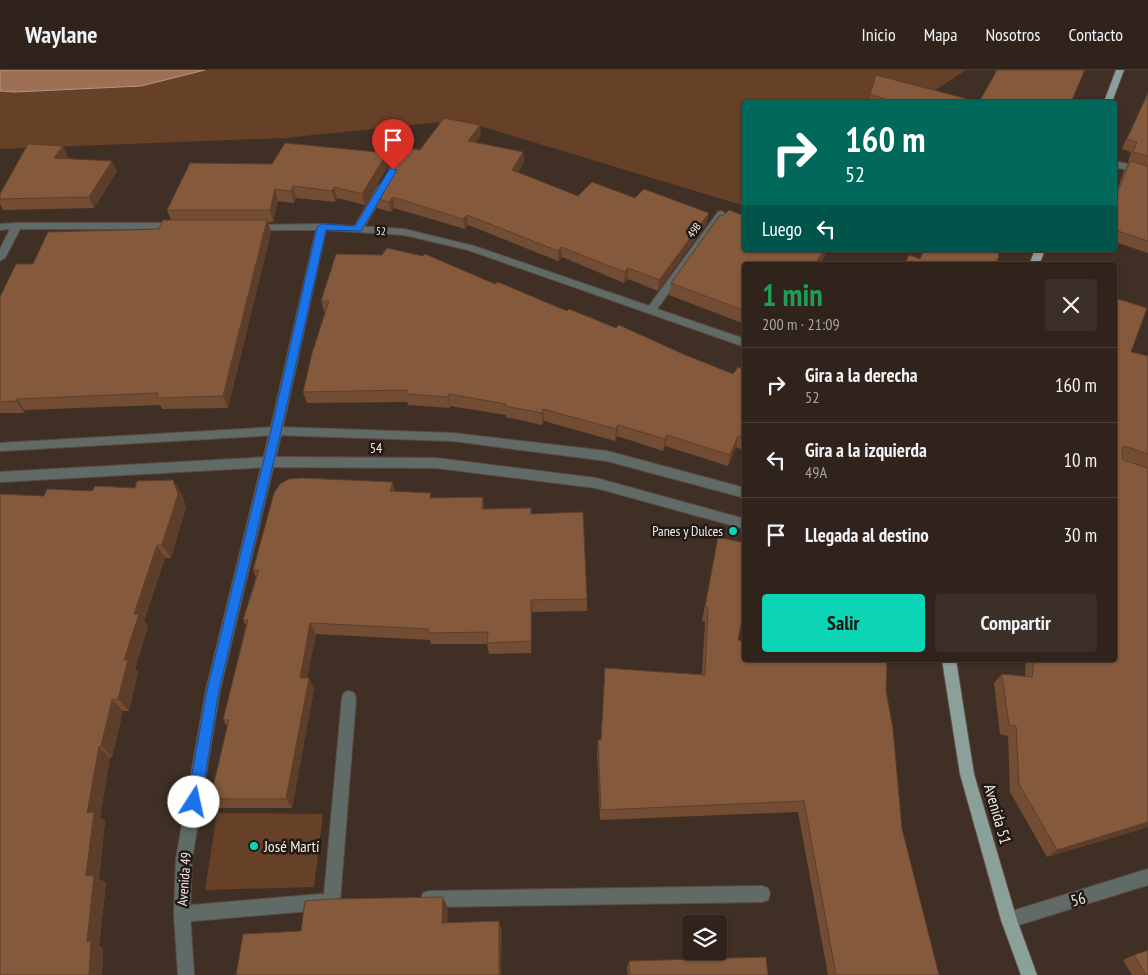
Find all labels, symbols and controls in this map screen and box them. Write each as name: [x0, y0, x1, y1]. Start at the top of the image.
text: Waylane: [25, 19, 98, 50]
text: Inicio: [862, 23, 896, 46]
text: Mapa: [924, 23, 957, 46]
text: Nosotros: [985, 23, 1040, 46]
text: Contacto: [1068, 23, 1123, 46]
text: 160 m: [845, 116, 926, 162]
pin: [372, 119, 414, 170]
icon: right: [762, 120, 827, 185]
icon: arrive: [379, 126, 407, 154]
text: 52: [845, 160, 865, 188]
icon: left: [812, 215, 840, 243]
text: Luego: [762, 217, 802, 241]
street label: 49B: [684, 220, 704, 240]
street label: 52: [376, 224, 386, 238]
text: 1 min: [762, 275, 823, 314]
button: close: [1045, 279, 1097, 331]
text: 200 m · 21:09: [762, 314, 840, 334]
text: Gira a la derecha: [805, 363, 918, 387]
icon: right: [762, 371, 790, 399]
text: 160 m: [1055, 373, 1097, 397]
text: 52: [805, 387, 819, 407]
text: Gira a la izquierda: [805, 438, 927, 462]
street label: 54: [370, 439, 383, 457]
icon: left: [762, 446, 790, 474]
text: 10 m: [1064, 448, 1097, 472]
text: 49A: [805, 462, 827, 482]
icon: arrive: [762, 521, 790, 549]
place label: Panes y Dulces: [652, 522, 723, 540]
text: Llegada al destino: [805, 523, 929, 547]
text: 30 m: [1064, 523, 1097, 547]
marker: Panes y Dulces: [727, 525, 739, 537]
button: Salir: [762, 594, 925, 652]
button: Compartir: [935, 594, 1097, 652]
position arrow: [167, 775, 219, 827]
street label: Avenida 51: [980, 782, 1016, 846]
place label: José Martí: [263, 836, 320, 856]
marker: José Martí: [248, 840, 260, 852]
street label: Avenida 49: [173, 852, 195, 906]
street label: 56: [1068, 887, 1088, 911]
map controls: [682, 915, 727, 960]
button: layers: [682, 915, 727, 960]

